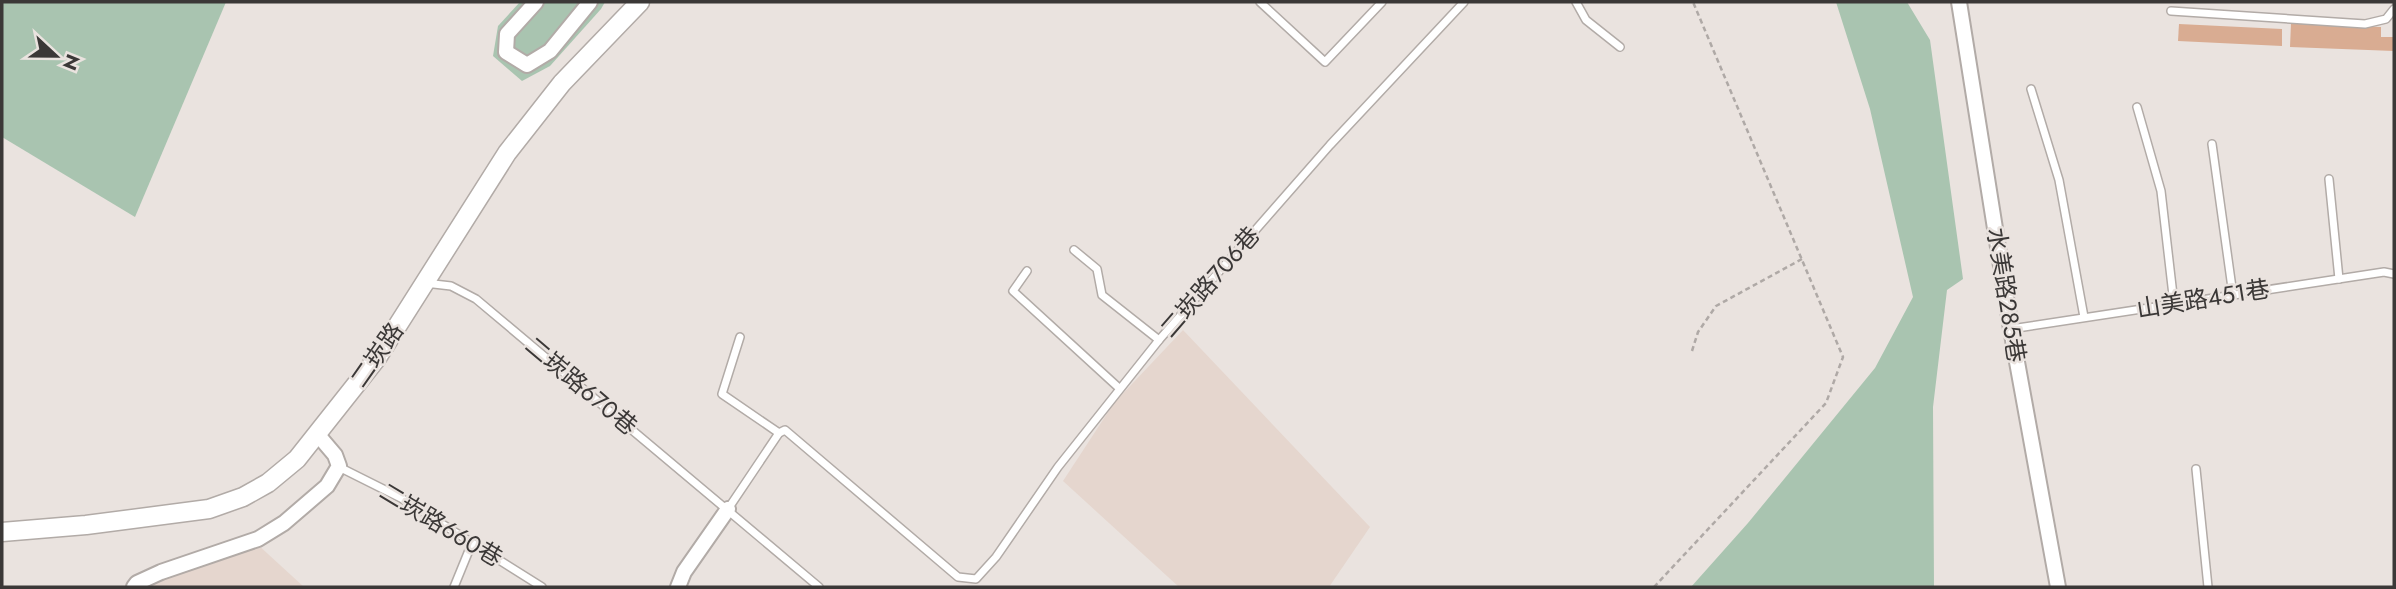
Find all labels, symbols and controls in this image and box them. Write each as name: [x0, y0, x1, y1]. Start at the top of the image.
north arrow: [21, 21, 91, 91]
text: N: [56, 50, 87, 74]
street label: 二崁路706巷: [1152, 219, 1268, 345]
street label: 水美路285巷: [1979, 225, 2034, 365]
street label: 山美路451巷: [2134, 271, 2272, 326]
street label: 二崁路: [342, 315, 412, 394]
street label: 二崁路670巷: [518, 328, 645, 443]
street label: 二崁路660巷: [373, 474, 509, 575]

